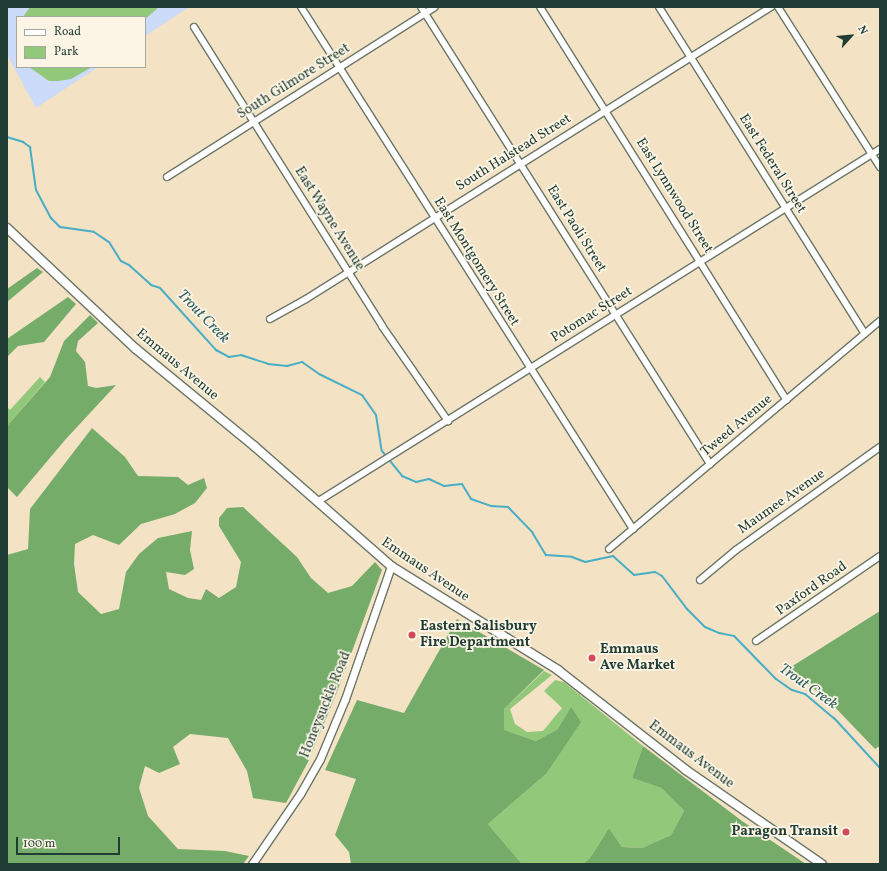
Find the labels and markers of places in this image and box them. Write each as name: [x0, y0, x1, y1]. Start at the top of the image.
place label: Eastern Salisbury Fire Department: [420, 619, 537, 652]
marker: Eastern Salisbury Fire Department: [407, 630, 417, 640]
place label: Emmaus Ave Market: [600, 642, 675, 674]
marker: Emmaus Ave Market: [587, 653, 597, 663]
place label: Paragon Transit: [731, 824, 838, 840]
marker: Paragon Transit: [841, 827, 851, 837]

